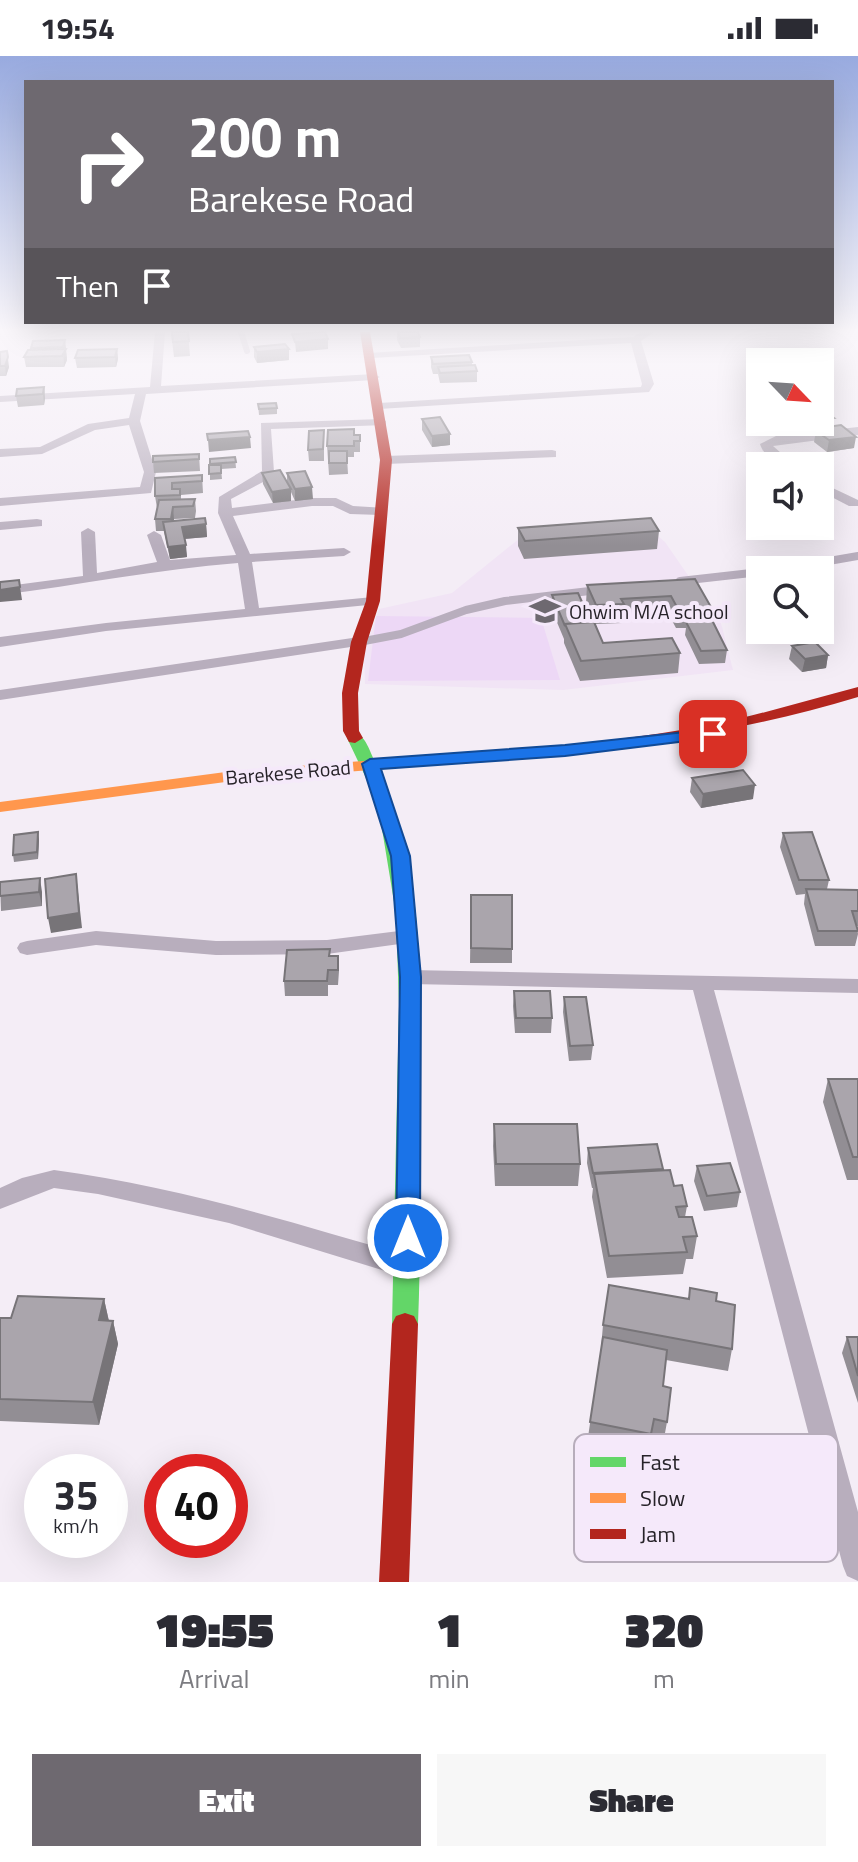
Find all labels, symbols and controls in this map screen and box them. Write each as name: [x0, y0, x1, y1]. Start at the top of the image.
text: 19:54: [40, 5, 115, 51]
text: 200 m: [188, 94, 341, 179]
icon: right: [56, 112, 160, 216]
text: Barekese Road: [188, 171, 414, 226]
text: Then: [56, 263, 119, 309]
icon: arrive: [135, 264, 179, 308]
north arrow: [746, 348, 834, 436]
map controls: [746, 348, 834, 644]
button: sound: [746, 452, 834, 540]
button: search: [746, 556, 834, 644]
school or university icon: Ohwim M/A school: [528, 594, 562, 628]
place label: Ohwim M/A school: [569, 596, 729, 627]
pin: [679, 700, 747, 768]
icon: arrive: [691, 712, 735, 756]
street label: Barekese Road: [224, 751, 352, 793]
position arrow: [366, 1196, 450, 1280]
legend: [574, 1434, 838, 1562]
text: Fast: [640, 1445, 680, 1479]
speed limit sign: 40: [144, 1454, 248, 1558]
text: 35: [54, 1465, 98, 1526]
text: Slow: [640, 1481, 686, 1515]
text: km/h: [53, 1510, 99, 1541]
text: Jam: [640, 1517, 676, 1551]
text: 19:55: [154, 1593, 274, 1666]
text: 1: [436, 1593, 462, 1666]
text: 320: [624, 1593, 704, 1666]
text: Arrival: [179, 1659, 249, 1698]
text: min: [428, 1659, 470, 1698]
text: m: [653, 1659, 675, 1698]
button: Exit: [32, 1754, 421, 1846]
button: Share: [437, 1754, 826, 1846]

